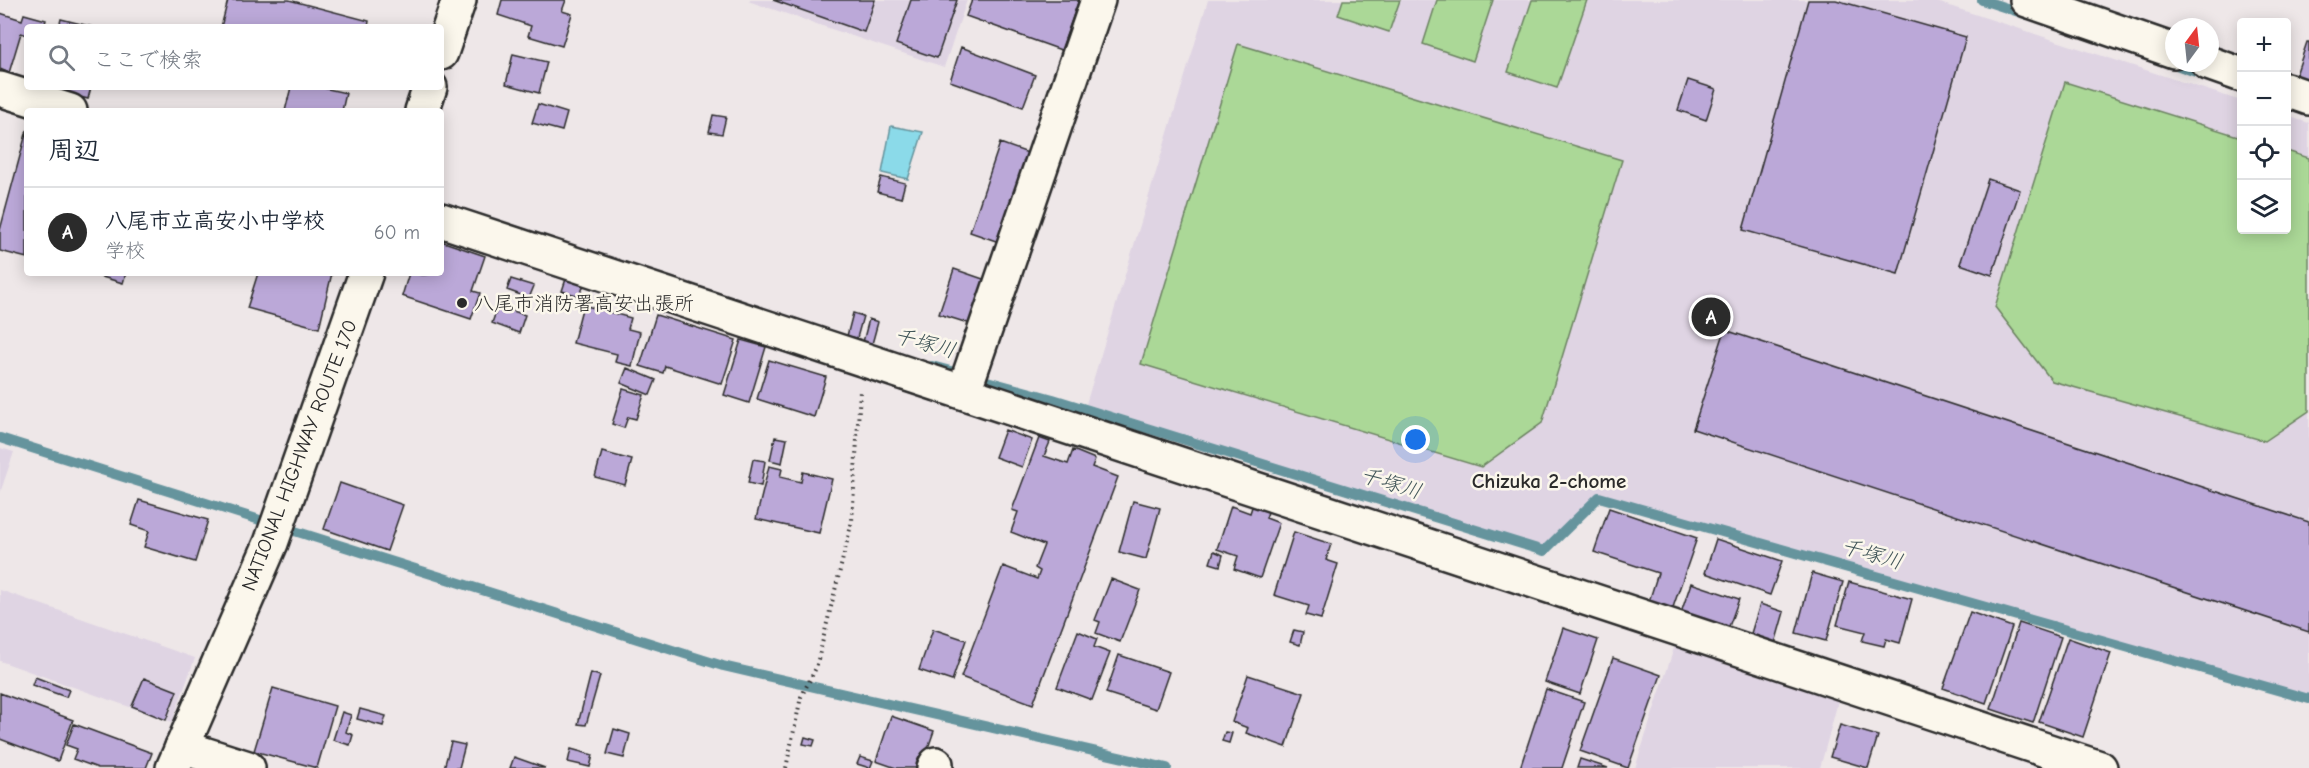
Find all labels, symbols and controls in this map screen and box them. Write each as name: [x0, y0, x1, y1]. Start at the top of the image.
north arrow: [2165, 18, 2219, 72]
map controls: [2237, 18, 2291, 234]
button: +: [2237, 18, 2291, 72]
search box: [24, 24, 444, 90]
icon: search: [45, 41, 78, 74]
text: ここで検索: [93, 47, 203, 73]
button: −: [2237, 72, 2291, 126]
button: locate: [2237, 126, 2291, 180]
text: 周辺: [48, 136, 100, 166]
button: layers: [2237, 180, 2291, 234]
text: 八尾市立高安小中学校: [105, 208, 325, 234]
text: A: [62, 221, 73, 244]
text: 60 m: [374, 221, 420, 244]
text: 学校: [105, 239, 145, 262]
place label: 八尾市消防署高安出張所: [474, 292, 694, 315]
pin: A: [1692, 294, 1730, 340]
marker: 八尾市消防署高安出張所: [455, 296, 469, 310]
street label: NATIONAL HIGHWAY ROUTE 170: [237, 316, 362, 594]
water label: 千塚川: [891, 323, 959, 363]
your location: [1401, 425, 1430, 454]
water label: 千塚川: [1357, 462, 1425, 504]
district label: Chizuka 2-chome: [1472, 469, 1626, 493]
water label: 千塚川: [1838, 534, 1906, 574]

